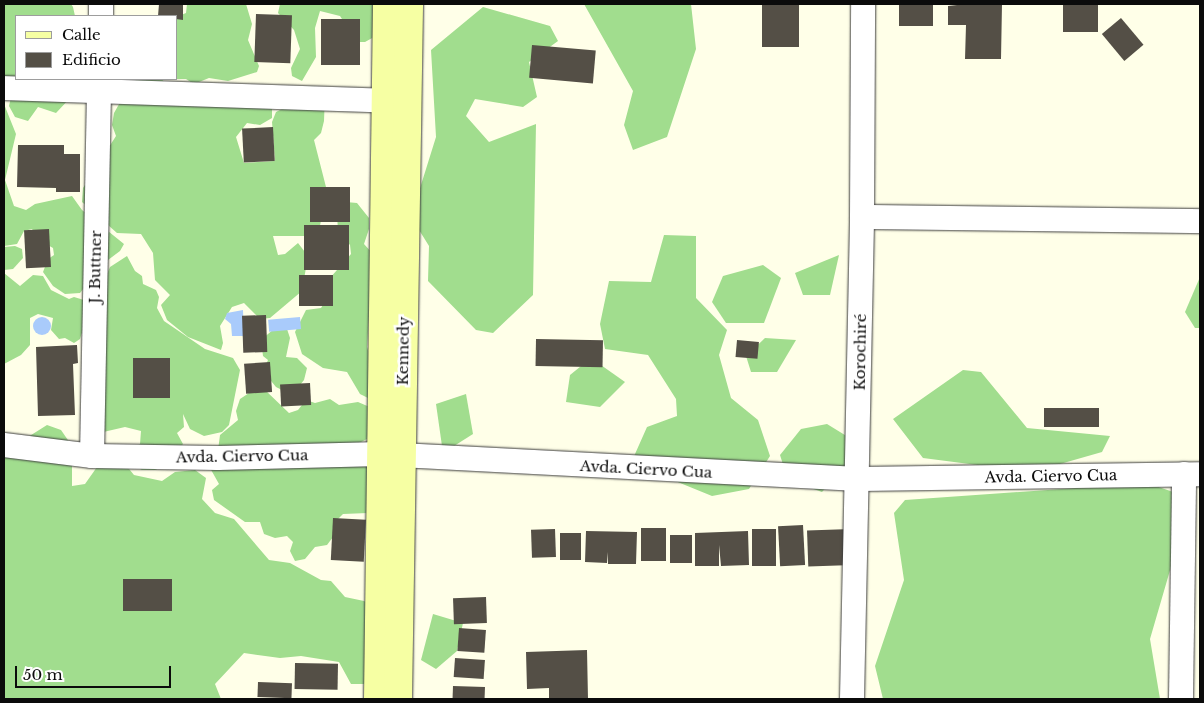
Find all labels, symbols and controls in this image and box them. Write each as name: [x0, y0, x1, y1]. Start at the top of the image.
legend: [15, 15, 178, 80]
text: Calle: [62, 25, 101, 44]
text: Edificio: [62, 50, 121, 69]
street label: J. Buttner: [85, 230, 105, 304]
street label: Korochiré: [850, 313, 870, 391]
street label: Kennedy: [393, 316, 413, 386]
street label: Avda. Ciervo Cua: [176, 446, 308, 466]
street label: Avda. Ciervo Cua: [579, 457, 713, 481]
street label: Avda. Ciervo Cua: [985, 466, 1117, 486]
scale bar: [18, 656, 174, 688]
text: 50 m: [23, 665, 63, 684]

